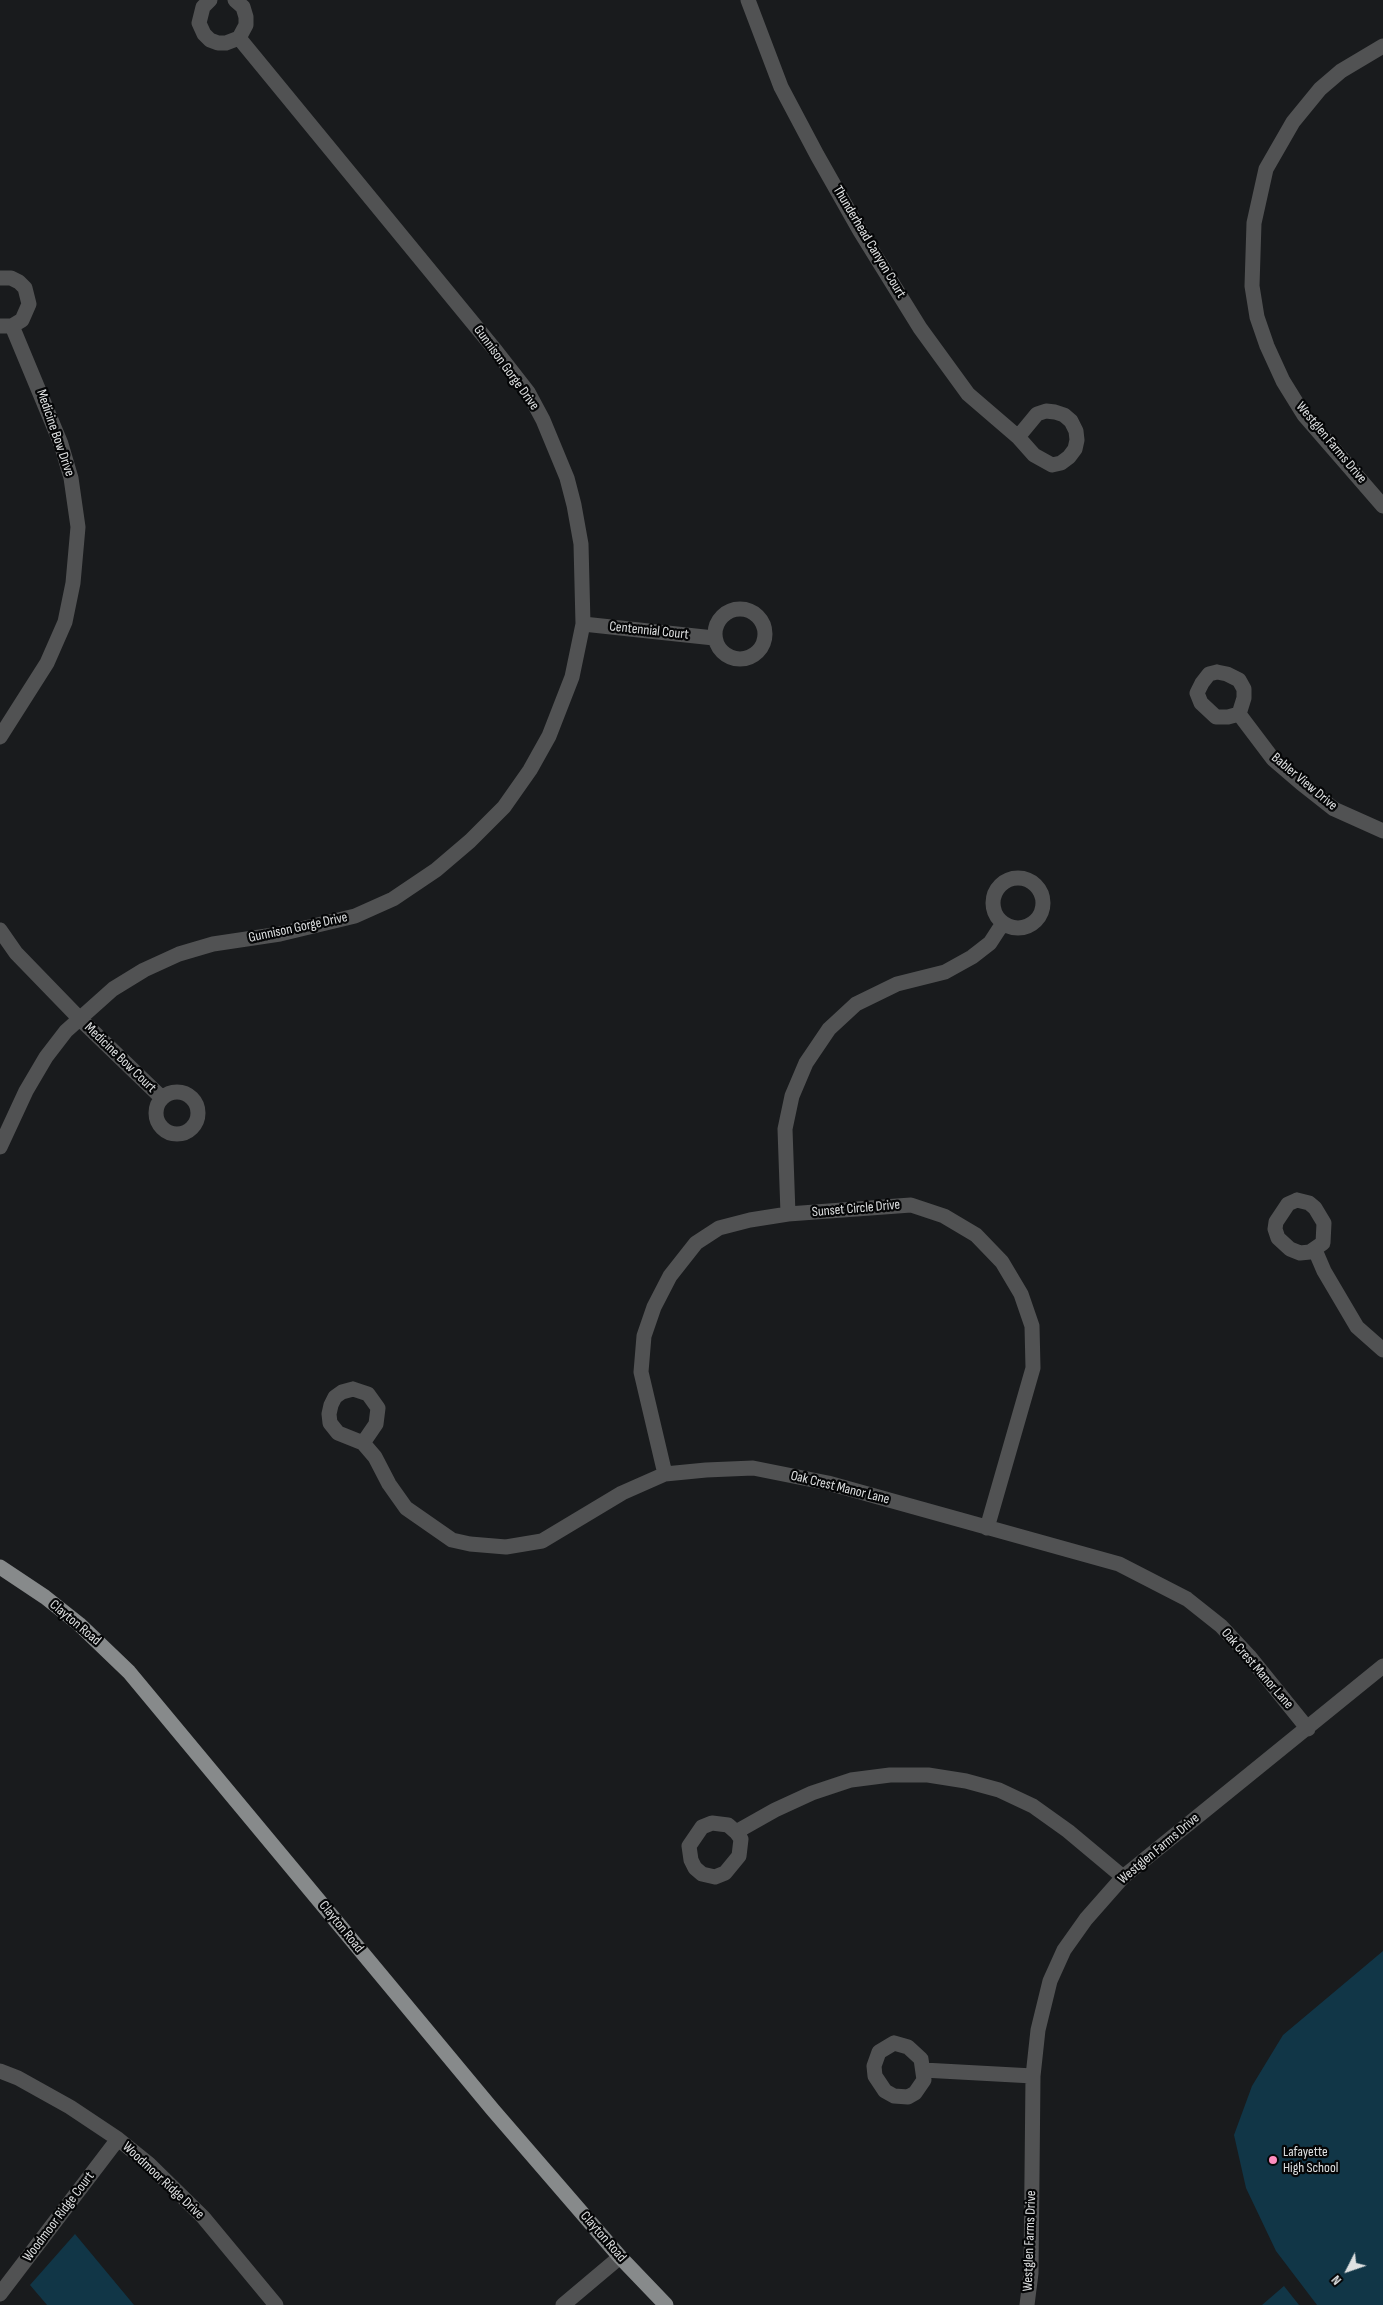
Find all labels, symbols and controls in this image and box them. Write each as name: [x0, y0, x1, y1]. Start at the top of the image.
street label: Thunderhead Canyon Court: [829, 183, 909, 301]
street label: Gunnison Gorge Drive: [470, 322, 542, 414]
street label: Medicine Bow Drive: [32, 387, 78, 479]
street label: Westglen Farms Drive: [1292, 399, 1370, 487]
street label: Centennial Court: [608, 618, 690, 644]
street label: Babler View Drive: [1268, 750, 1340, 814]
street label: Gunnison Gorge Drive: [247, 909, 349, 947]
street label: Medicine Bow Court: [81, 1020, 159, 1096]
street label: Sunset Circle Drive: [811, 1197, 901, 1221]
street label: Oak Crest Manor Lane: [789, 1468, 891, 1508]
street label: Clayton Road: [46, 1597, 104, 1649]
street label: Oak Crest Manor Lane: [1217, 1625, 1297, 1713]
street label: Westglen Farms Drive: [1115, 1810, 1203, 1888]
street label: Clayton Road: [315, 1898, 367, 1956]
street label: Woodmoor Ridge Drive: [119, 2139, 207, 2223]
place label: Lafayette High School: [1283, 2144, 1338, 2176]
marker: Lafayette High School: [1267, 2154, 1279, 2166]
street label: Woodmoor Ridge Court: [20, 2169, 98, 2265]
street label: Westglen Farms Drive: [1020, 2190, 1040, 2292]
street label: Clayton Road: [576, 2208, 630, 2266]
north arrow: [1323, 2245, 1373, 2295]
text: N: [1327, 2272, 1345, 2289]

